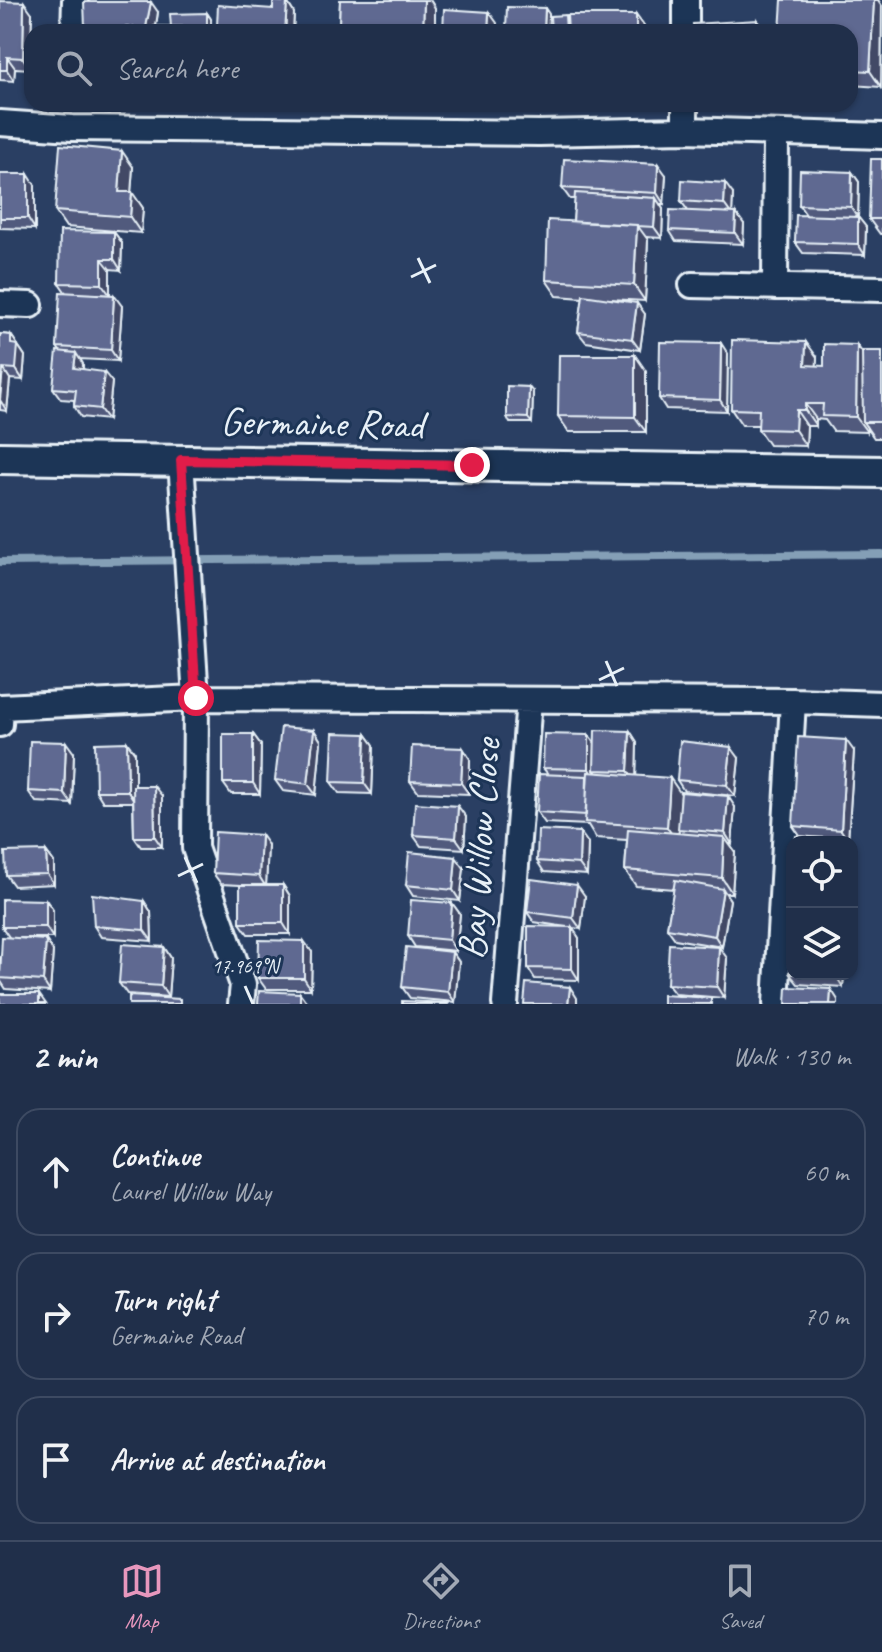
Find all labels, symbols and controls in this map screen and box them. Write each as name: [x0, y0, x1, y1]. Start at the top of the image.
search box: [24, 24, 858, 112]
icon: search: [52, 46, 96, 90]
text: Search here: [116, 49, 238, 87]
street label: Germaine Road: [220, 396, 430, 450]
route end: [454, 447, 490, 483]
route start: [178, 680, 214, 716]
street label: Bay Willow Close: [446, 734, 512, 961]
map controls: [786, 836, 858, 980]
button: locate: [786, 836, 858, 908]
button: layers: [786, 908, 858, 980]
text: 17.969°N: [212, 954, 281, 979]
text: 2 min: [32, 1035, 97, 1078]
text: Walk · 130 m: [733, 1040, 850, 1073]
text: Continue: [110, 1137, 200, 1175]
icon: ahead: [34, 1150, 78, 1194]
text: 60 m: [804, 1156, 848, 1189]
text: Laurel Willow Way: [110, 1175, 271, 1208]
text: Turn right: [110, 1281, 215, 1319]
icon: right: [34, 1294, 78, 1338]
text: 70 m: [804, 1300, 848, 1333]
text: Germaine Road: [110, 1319, 242, 1352]
icon: arrive: [34, 1438, 78, 1482]
text: Arrive at destination: [110, 1441, 325, 1479]
tab: Map: [120, 1559, 164, 1635]
tab: Directions: [403, 1559, 479, 1635]
tab: Saved: [718, 1559, 762, 1635]

